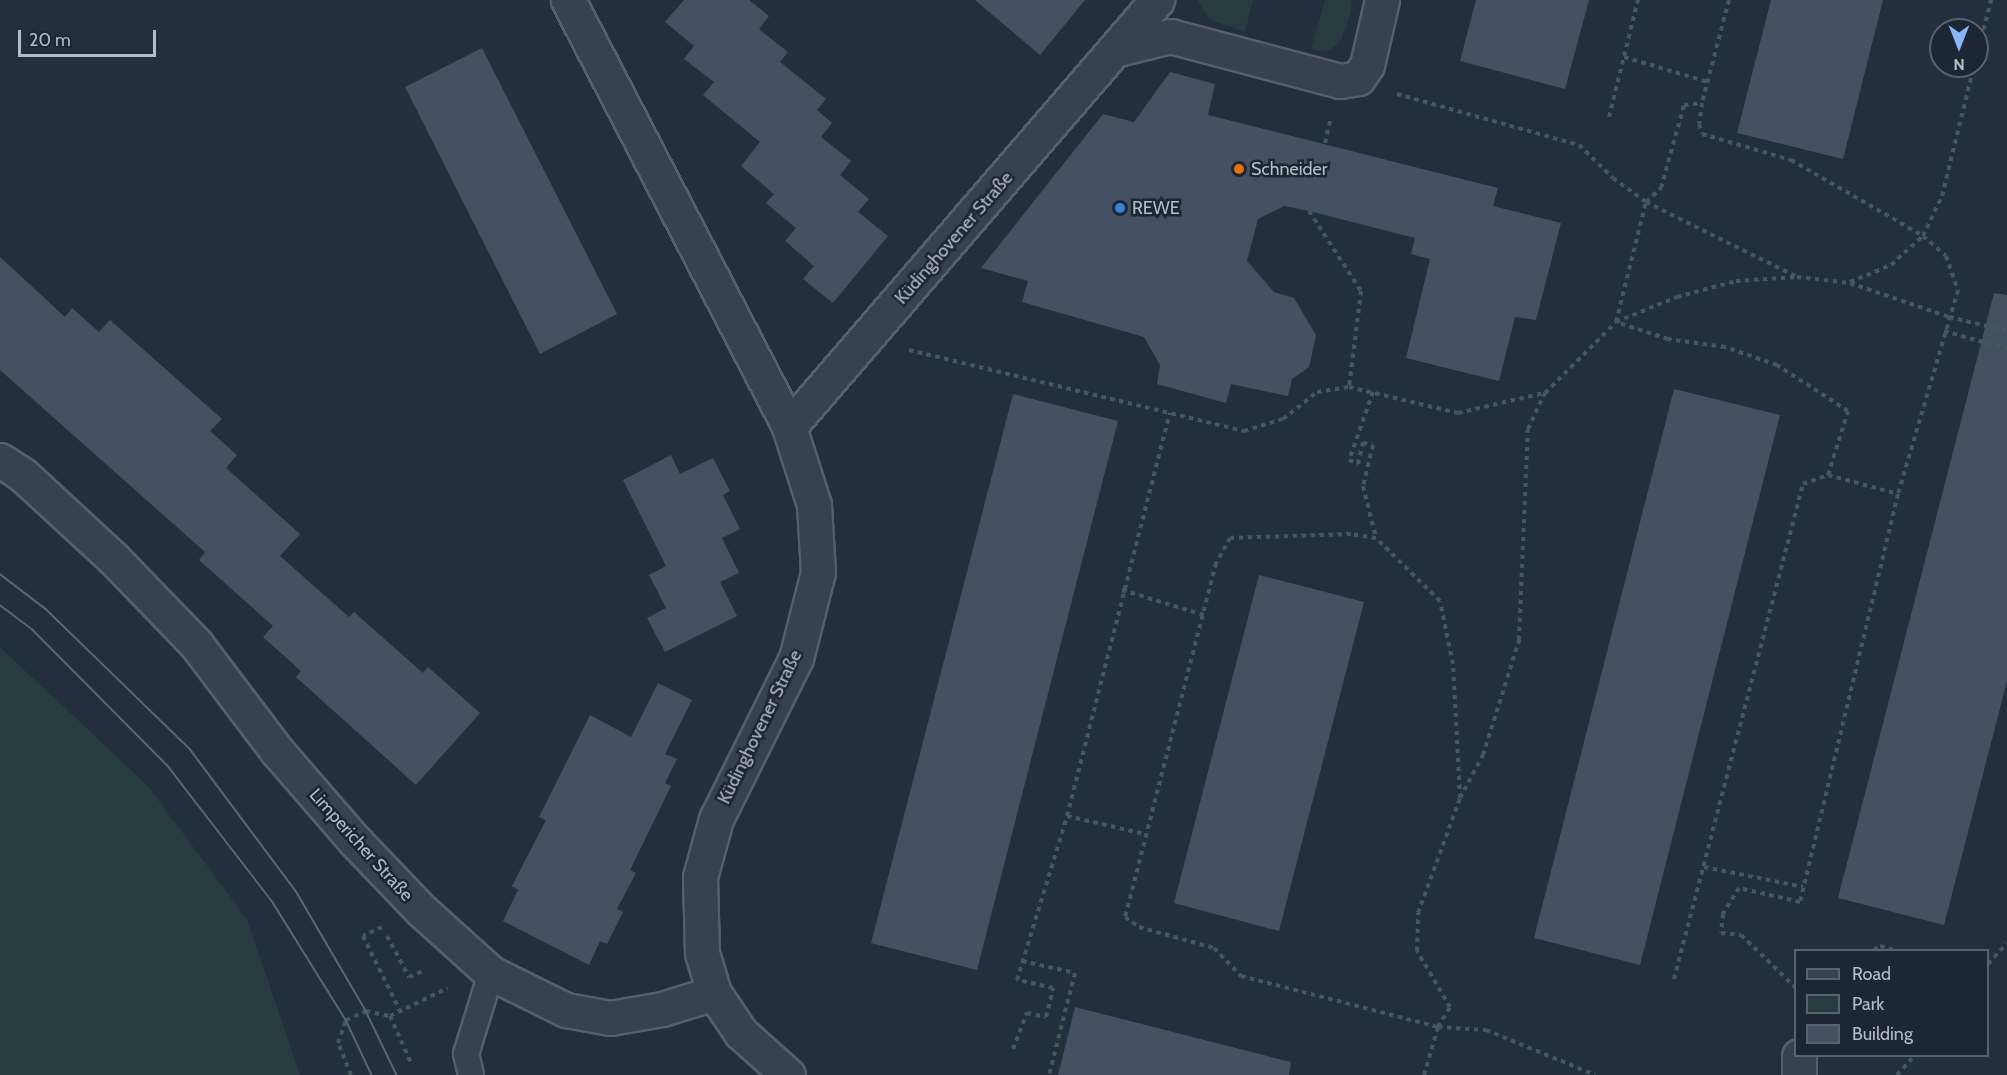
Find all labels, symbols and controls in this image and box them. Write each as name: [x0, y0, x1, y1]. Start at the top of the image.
scale bar: [21, 18, 159, 56]
north arrow: [1929, 18, 1989, 78]
text: 20 m: [29, 29, 71, 51]
text: N: [1953, 55, 1965, 74]
place label: Schneider: [1251, 158, 1327, 180]
marker: Schneider: [1232, 162, 1246, 176]
street label: Küdinghovener Straße: [891, 167, 1017, 309]
place label: REWE: [1132, 197, 1180, 219]
marker: REWE: [1113, 201, 1127, 215]
street label: Küdinghovener Straße: [713, 647, 807, 807]
street label: Limpericher Straße: [305, 784, 417, 906]
legend: [1794, 949, 1989, 1057]
text: Road: [1852, 963, 1891, 985]
text: Park: [1852, 993, 1884, 1015]
text: Building: [1852, 1023, 1913, 1045]

